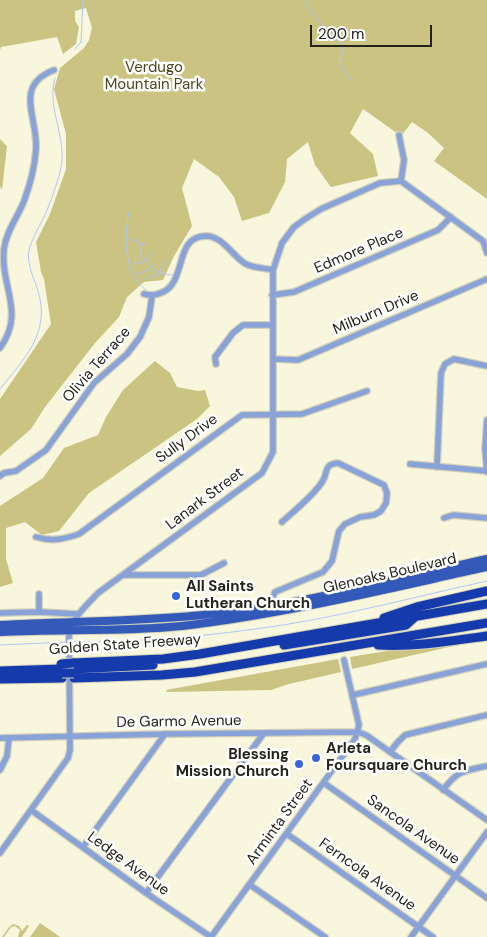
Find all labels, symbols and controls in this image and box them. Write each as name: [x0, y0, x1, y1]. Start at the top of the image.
scale bar: [312, 15, 434, 47]
text: 200 m: [318, 24, 364, 44]
park label: Verdugo Mountain Park: [105, 59, 203, 94]
street label: Edmore Place: [312, 224, 406, 278]
street label: Milburn Drive: [331, 287, 421, 339]
street label: Olivia Terrace: [59, 324, 135, 406]
street label: Sully Drive: [153, 411, 221, 467]
street label: Lanark Street: [163, 464, 247, 534]
street label: Glenoaks Boulevard: [322, 550, 458, 598]
place label: All Saints Lutheran Church: [186, 578, 310, 613]
marker: All Saints Lutheran Church: [170, 590, 182, 602]
street label: Golden State Freeway: [48, 631, 202, 659]
street label: De Garmo Avenue: [116, 712, 242, 732]
place label: Arleta Foursquare Church: [326, 740, 467, 775]
place label: Blessing Mission Church: [176, 746, 289, 781]
marker: Arleta Foursquare Church: [310, 752, 322, 764]
marker: Blessing Mission Church: [293, 758, 305, 770]
street label: Arminta Street: [243, 776, 317, 868]
street label: Sancola Avenue: [363, 791, 463, 869]
street label: Ledge Avenue: [83, 828, 173, 900]
street label: Ferncola Avenue: [315, 835, 419, 915]

